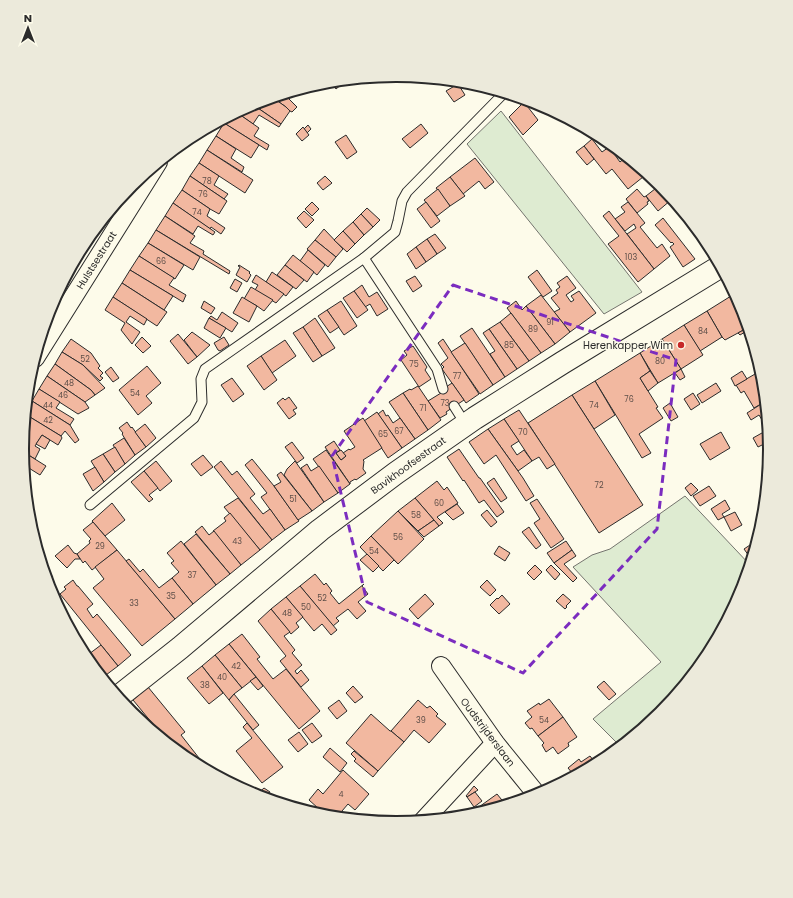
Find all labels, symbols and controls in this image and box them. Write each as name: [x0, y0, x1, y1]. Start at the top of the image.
north arrow: [8, 8, 48, 48]
text: N: [24, 10, 32, 26]
house number: 78: [202, 176, 212, 187]
house number: 76: [198, 189, 208, 200]
house number: 74: [192, 207, 202, 218]
street label: Hulstsestraat: [73, 228, 120, 292]
house number: 103: [625, 252, 637, 263]
house number: 66: [156, 256, 166, 267]
house number: 91: [546, 317, 554, 328]
house number: 89: [528, 324, 538, 335]
house number: 84: [698, 326, 708, 337]
place label: Herenkapper Wim: [583, 338, 673, 353]
house number: 85: [504, 340, 514, 351]
marker: Herenkapper Wim: [676, 340, 686, 350]
house number: 52: [80, 354, 90, 365]
house number: 80: [655, 356, 665, 367]
house number: 75: [409, 359, 419, 370]
house number: 77: [453, 371, 462, 382]
house number: 48: [64, 378, 74, 389]
house number: 54: [130, 388, 140, 399]
house number: 46: [58, 390, 68, 401]
house number: 76: [624, 394, 634, 405]
house number: 73: [440, 398, 450, 409]
house number: 44: [43, 400, 53, 411]
house number: 74: [589, 400, 599, 411]
house number: 71: [420, 403, 426, 414]
house number: 42: [43, 415, 53, 426]
house number: 67: [394, 426, 404, 437]
house number: 70: [518, 427, 528, 438]
house number: 65: [378, 429, 388, 440]
street label: Bavikhoofsestraat: [368, 433, 449, 498]
house number: 72: [595, 480, 604, 491]
house number: 51: [289, 494, 297, 505]
house number: 60: [434, 498, 444, 509]
house number: 58: [411, 510, 421, 521]
house number: 56: [393, 532, 403, 543]
house number: 43: [232, 536, 242, 547]
house number: 29: [95, 541, 105, 552]
house number: 54: [369, 546, 379, 557]
house number: 37: [187, 570, 197, 581]
house number: 35: [166, 591, 176, 602]
house number: 52: [317, 593, 327, 604]
house number: 33: [129, 598, 139, 609]
house number: 50: [301, 602, 311, 613]
house number: 48: [282, 608, 292, 619]
house number: 42: [231, 661, 241, 672]
house number: 40: [217, 672, 227, 683]
house number: 38: [200, 680, 210, 691]
street label: Oudstrijderslaan: [457, 695, 519, 770]
house number: 39: [416, 715, 426, 726]
house number: 54: [539, 715, 549, 726]
house number: 4: [338, 789, 344, 800]

